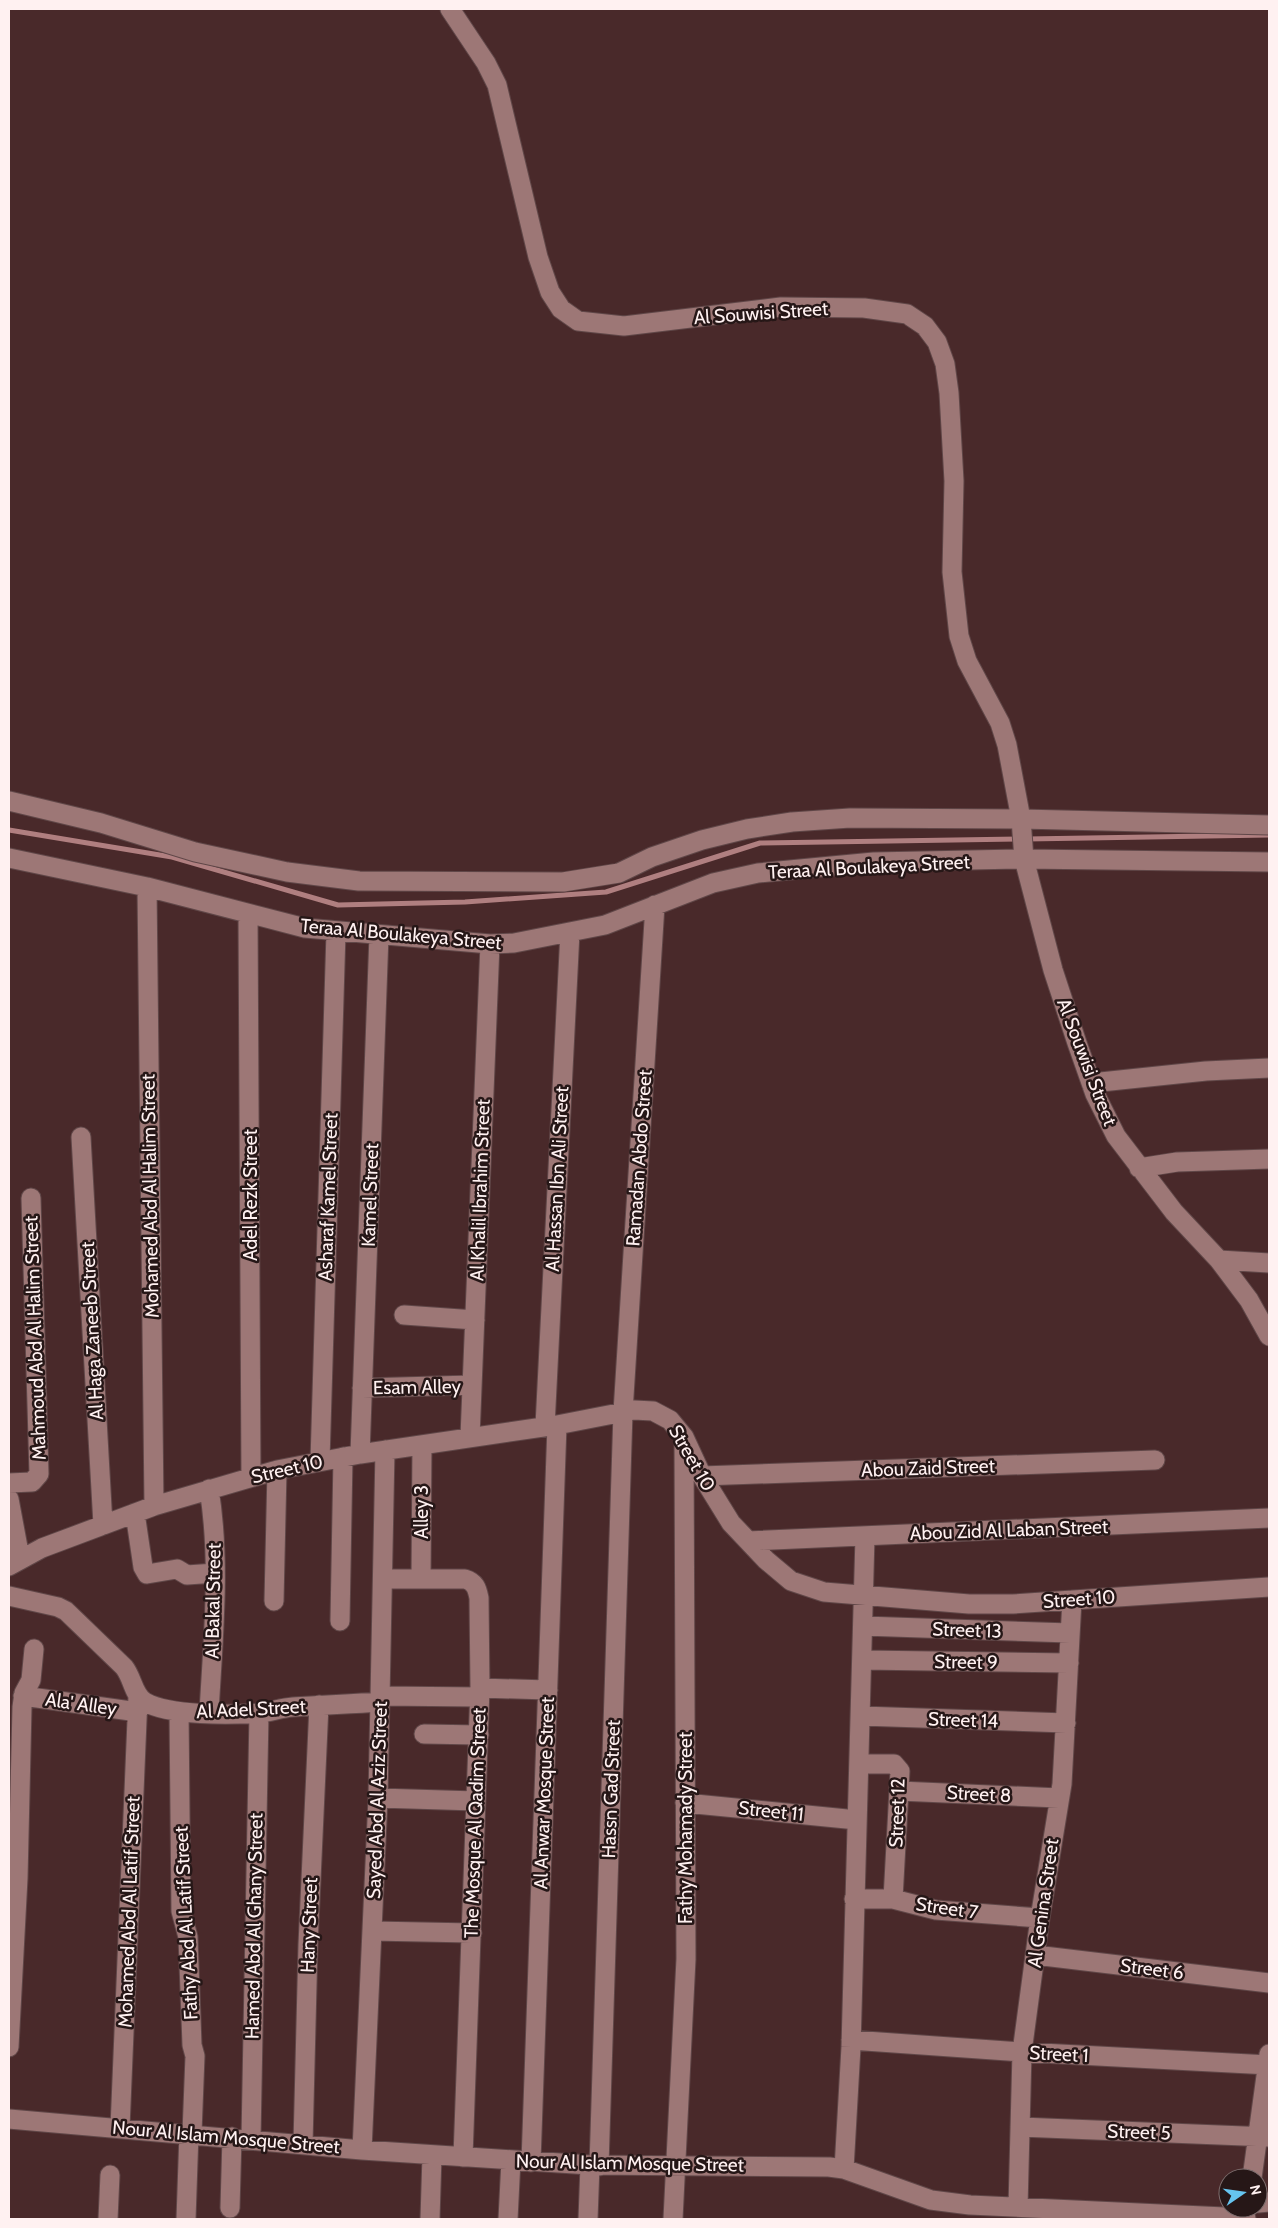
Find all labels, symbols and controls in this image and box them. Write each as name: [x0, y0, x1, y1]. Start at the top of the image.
street label: Al Souwisi Street: [693, 297, 830, 329]
street label: Teraa Al Boulakeya Street: [768, 850, 971, 884]
street label: Teraa Al Boulakeya Street: [299, 914, 503, 954]
street label: Al Souwisi Street: [1052, 995, 1122, 1130]
street label: Ramadan Abdo Street: [621, 1068, 657, 1247]
street label: Mohamed Abd Al Halim Street: [136, 1073, 164, 1318]
street label: Al Hassan Ibn Ali Street: [541, 1085, 573, 1272]
street label: Al Khalil Ibrahim Street: [465, 1098, 495, 1281]
street label: Asharaf Kamel Street: [314, 1112, 342, 1282]
street label: Adel Rezk Street: [239, 1128, 262, 1261]
street label: Kamel Street: [357, 1142, 383, 1247]
street label: Mahmoud Abd Al Halim Street: [19, 1215, 51, 1461]
street label: Al Haga Zaneeb Street: [76, 1241, 108, 1421]
street label: Esam Alley: [373, 1375, 462, 1399]
street label: Street 10: [664, 1421, 720, 1495]
street label: Street 10: [249, 1450, 325, 1488]
street label: Abou Zaid Street: [861, 1454, 996, 1482]
street label: Alley 3: [410, 1485, 433, 1539]
street label: Abou Zid Al Laban Street: [909, 1515, 1109, 1545]
street label: Al Bakal Street: [200, 1542, 226, 1659]
street label: Street 10: [1042, 1585, 1116, 1613]
street label: Street 13: [932, 1617, 1002, 1643]
street label: Street 9: [934, 1650, 998, 1674]
street label: Ala' Alley: [44, 1688, 119, 1720]
street label: Al Adel Street: [196, 1695, 307, 1723]
street label: Al Anwar Mosque Street: [529, 1696, 559, 1890]
street label: Sayed Abd Al Aziz Street: [362, 1700, 392, 1899]
street label: The Mosque Al Qadim Street: [459, 1707, 491, 1939]
street label: Street 14: [927, 1707, 999, 1733]
street label: Hassn Gad Street: [597, 1719, 625, 1859]
street label: Fathy Mohamady Street: [674, 1731, 697, 1924]
street label: Street 12: [884, 1778, 910, 1848]
street label: Street 8: [946, 1781, 1012, 1807]
street label: Mohamed Abd Al Latif Street: [113, 1795, 145, 2028]
street label: Street 11: [737, 1796, 805, 1826]
street label: Hamed Abd Al Ghany Street: [241, 1812, 267, 2039]
street label: Fathy Abd Al Latif Street: [169, 1825, 203, 2020]
street label: Al Genina Street: [1023, 1836, 1064, 1969]
street label: Hany Street: [296, 1876, 322, 1973]
street label: Street 7: [914, 1892, 980, 1924]
street label: Street 6: [1119, 1954, 1185, 1984]
street label: Street 1: [1029, 2041, 1089, 2067]
street label: Nour Al Islam Mosque Street: [111, 2116, 341, 2158]
street label: Street 5: [1107, 2119, 1171, 2145]
street label: Nour Al Islam Mosque Street: [516, 2150, 745, 2176]
north arrow: [1218, 2168, 1268, 2218]
text: N: [1246, 2183, 1266, 2197]

